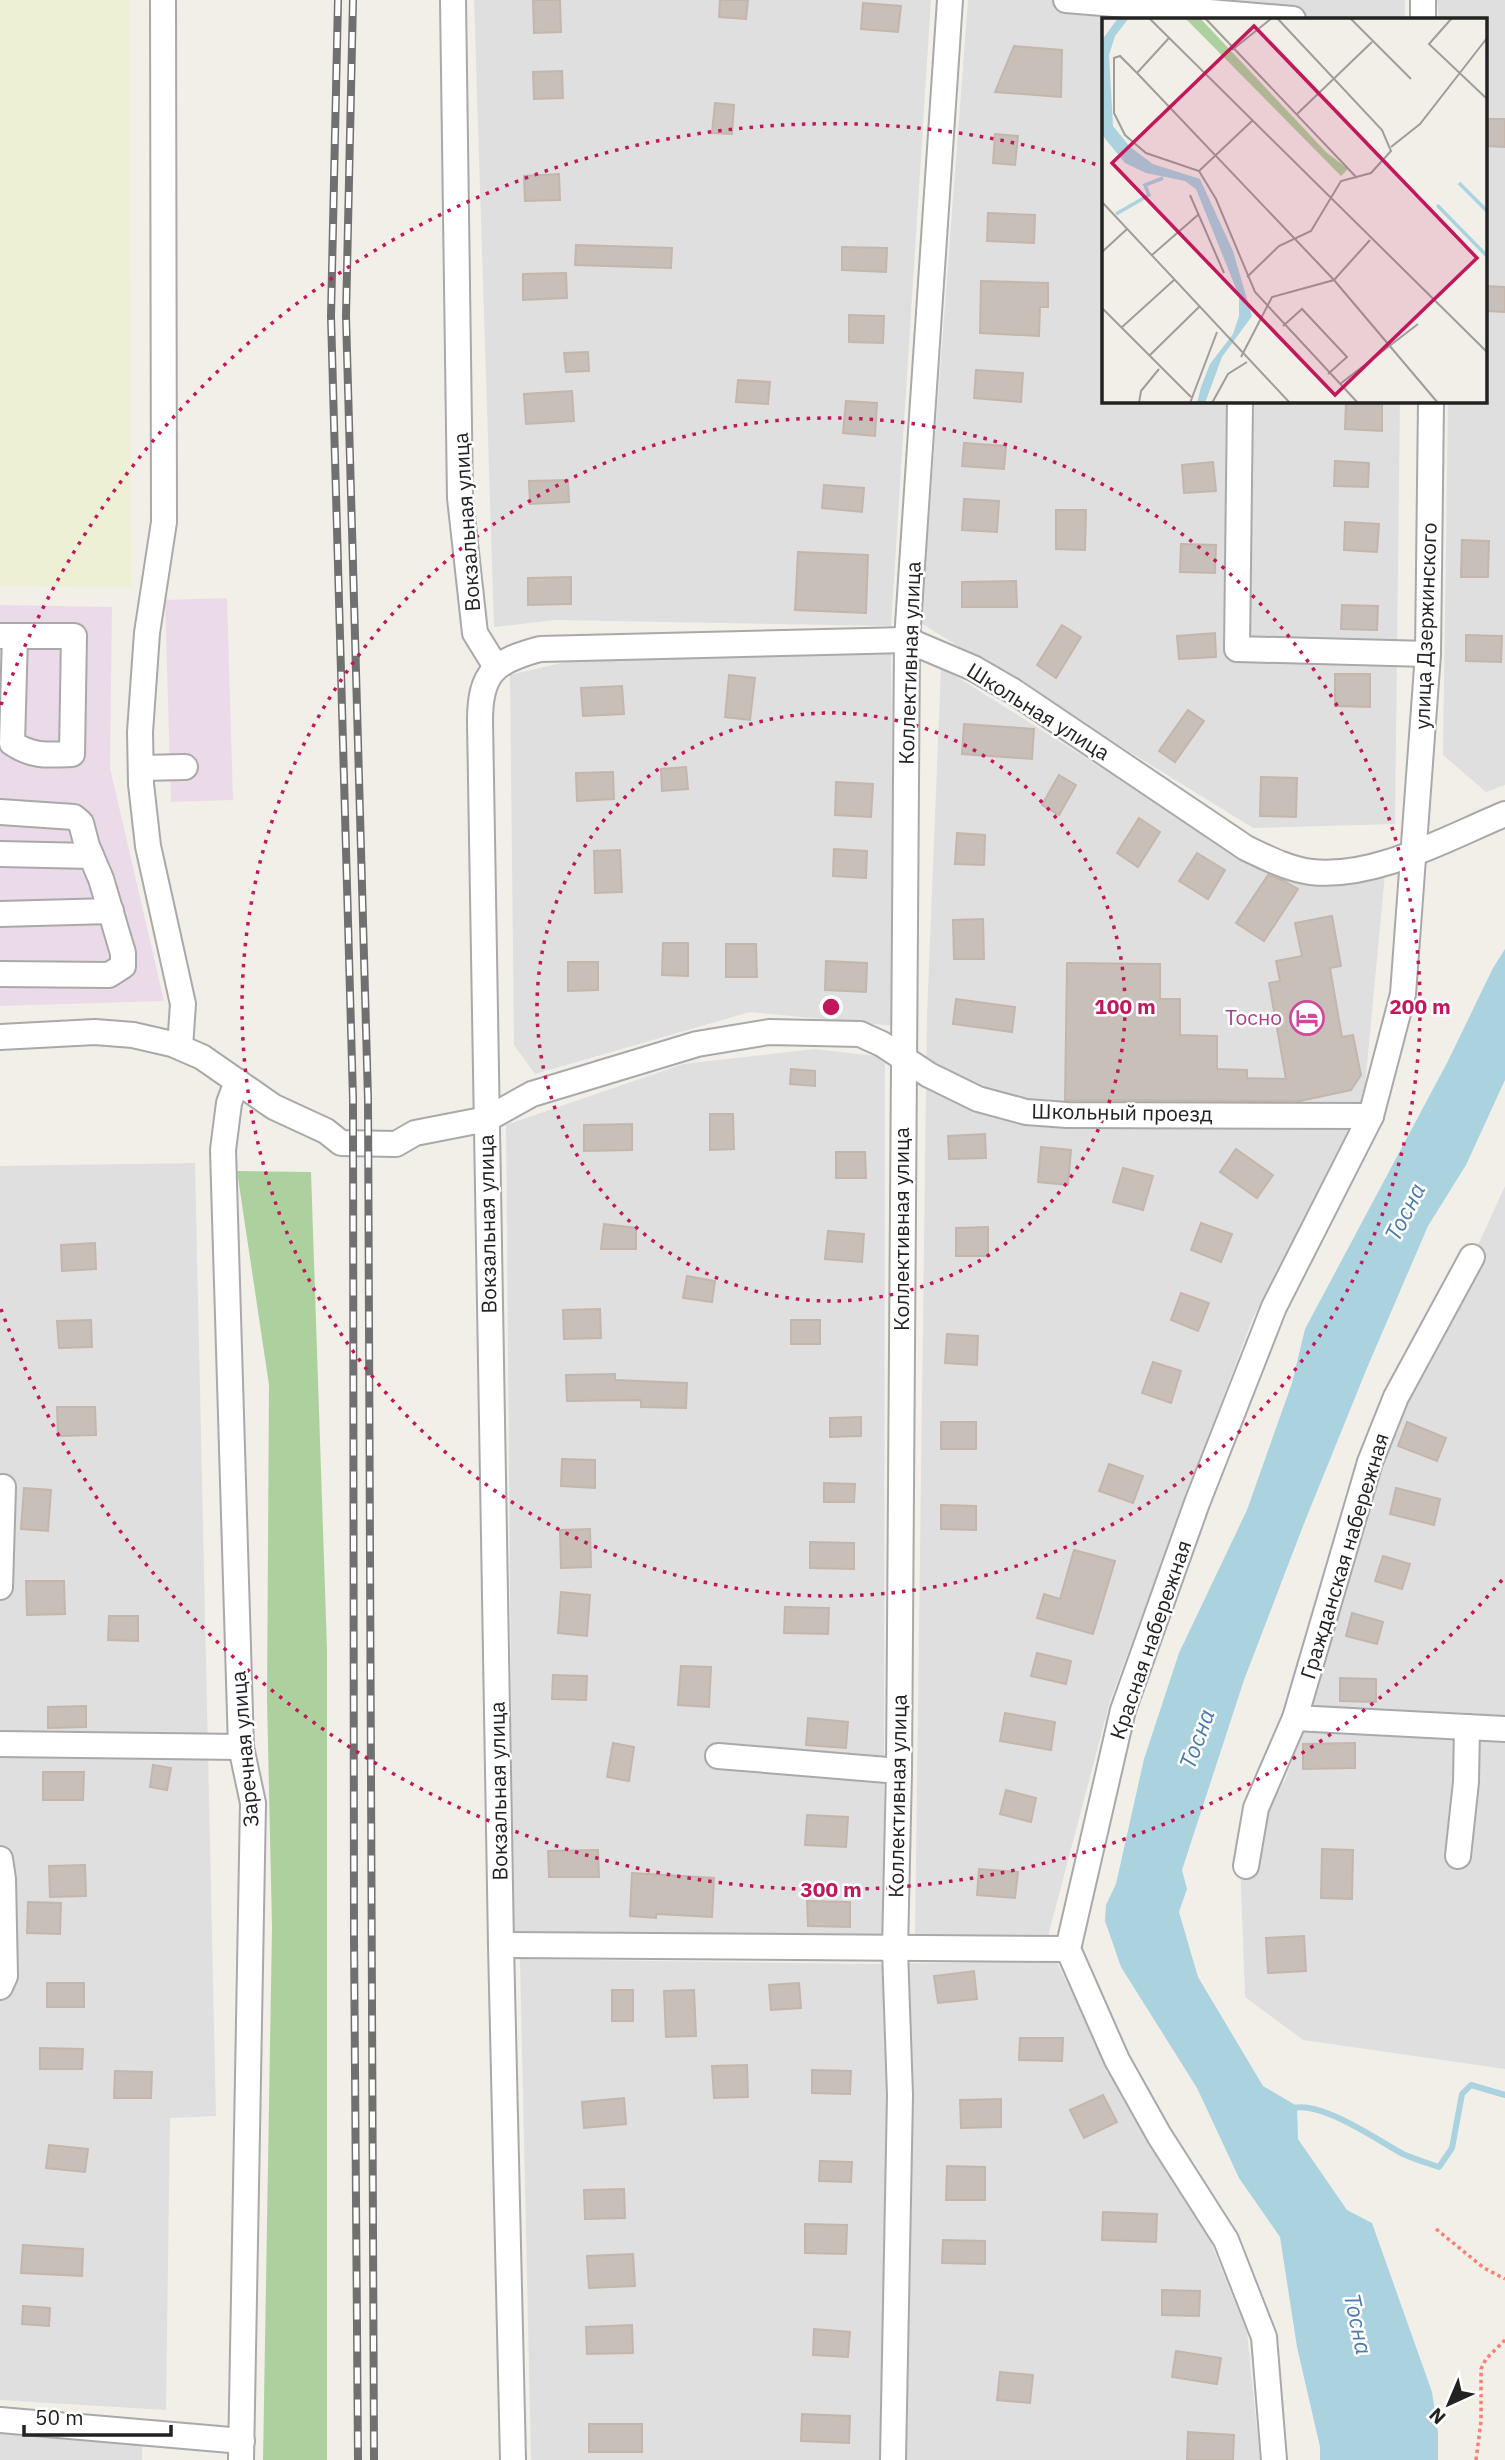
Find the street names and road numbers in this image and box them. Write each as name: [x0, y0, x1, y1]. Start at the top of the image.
street label: Вокзальная улица: [446, 432, 486, 613]
street label: улица Дзержинского: [1407, 522, 1443, 730]
street label: Коллективная улица: [891, 561, 927, 765]
street label: Школьная улица: [962, 656, 1115, 766]
street label: Школьный проезд: [1031, 1096, 1213, 1128]
street label: Коллективная улица: [887, 1127, 915, 1331]
street label: Вокзальная улица: [471, 1134, 503, 1314]
street label: Гражданская набережная: [1293, 1429, 1395, 1682]
street label: Красная набережная: [1103, 1536, 1197, 1743]
street label: Заречная улица: [223, 1670, 265, 1828]
street label: Коллективная улица: [881, 1694, 913, 1898]
street label: Вокзальная улица: [482, 1701, 514, 1881]

